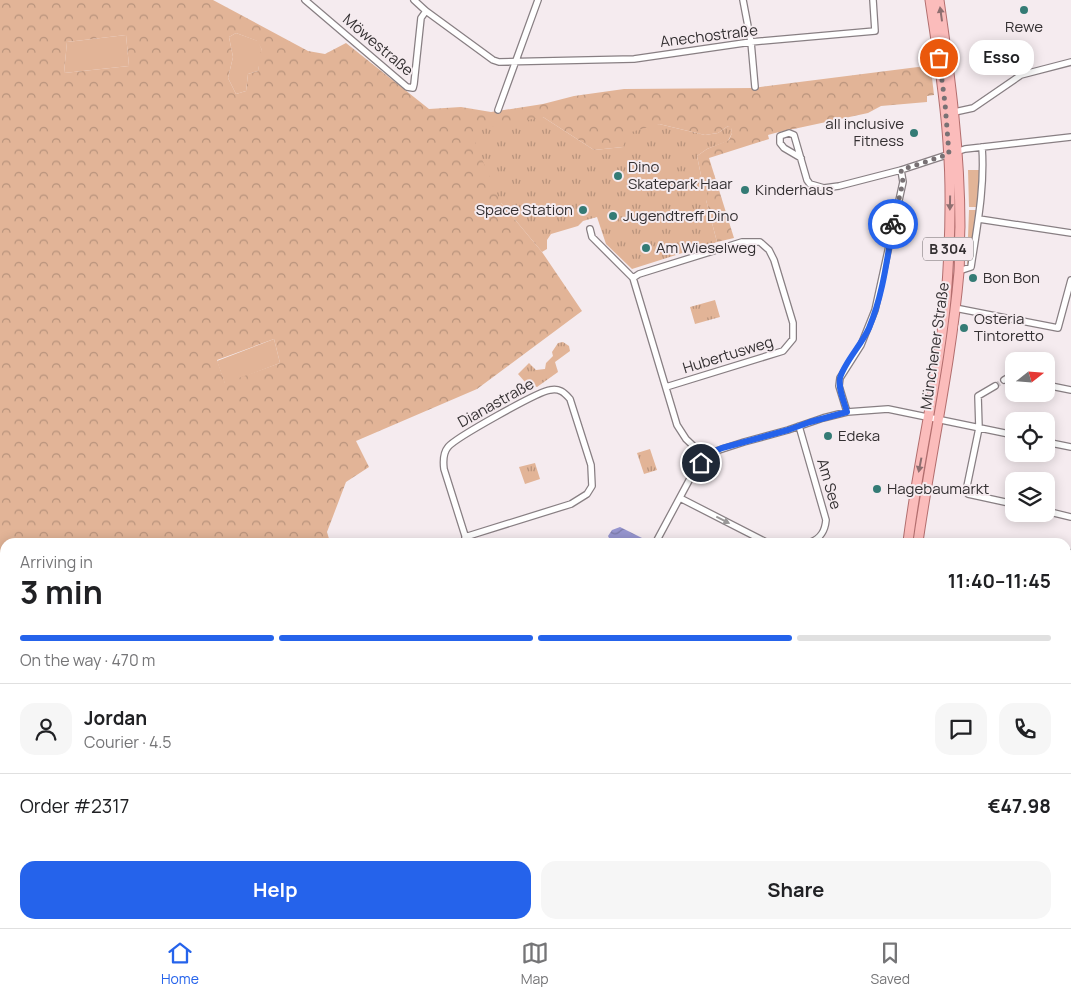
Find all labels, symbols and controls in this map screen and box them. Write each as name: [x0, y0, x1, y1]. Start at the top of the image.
marker: Rewe: [1018, 4, 1030, 16]
one-way arrow: [937, 6, 945, 22]
street label: Möwestraße: [339, 9, 418, 81]
place label: Rewe: [1005, 16, 1043, 37]
street label: Anechostraße: [659, 19, 759, 52]
pin: [918, 37, 960, 79]
callout: Esso: [969, 40, 1034, 76]
icon: bag: [925, 44, 953, 72]
text: Esso: [983, 46, 1020, 68]
place label: all inclusive Fitness: [825, 113, 904, 151]
marker: all inclusive Fitness: [908, 127, 920, 139]
place label: Dino Skatepark Haar: [628, 156, 733, 194]
marker: Dino Skatepark Haar: [612, 170, 624, 182]
place label: Kinderhaus: [755, 179, 833, 200]
marker: Kinderhaus: [739, 184, 751, 196]
one-way arrow: [946, 195, 954, 211]
place label: Space Station: [476, 199, 573, 220]
courier: [868, 199, 918, 249]
marker: Space Station: [577, 204, 589, 216]
place label: Jugendtreff Dino: [623, 205, 738, 226]
marker: Jugendtreff Dino: [607, 210, 619, 222]
icon: bike: [879, 210, 907, 238]
place label: Am Wieselweg: [656, 237, 756, 258]
road number: B 304: [923, 238, 973, 260]
marker: Am Wieselweg: [640, 242, 652, 254]
place label: Bon Bon: [983, 267, 1040, 288]
marker: Bon Bon: [967, 272, 979, 284]
street label: Münchener Straße: [915, 281, 954, 411]
place label: Osteria Tintoretto: [974, 308, 1044, 346]
marker: Osteria Tintoretto: [958, 322, 970, 334]
street label: Hubertusweg: [680, 331, 776, 378]
north arrow: [1005, 352, 1055, 402]
map controls: [1005, 352, 1055, 522]
street label: Dianastraße: [454, 373, 538, 432]
button: locate: [1005, 412, 1055, 462]
place label: Edeka: [838, 425, 880, 446]
marker: Edeka: [822, 430, 834, 442]
pin: [680, 442, 722, 484]
icon: home: [687, 449, 715, 477]
street label: Am See: [812, 456, 847, 512]
one-way arrow: [916, 457, 924, 472]
button: layers: [1005, 472, 1055, 522]
place label: Hagebaumarkt: [887, 478, 989, 499]
marker: Hagebaumarkt: [871, 483, 883, 495]
one-way arrow: [716, 516, 730, 524]
text: Arriving in: [20, 551, 93, 573]
text: 11:40–11:45: [948, 568, 1051, 594]
text: 3 min: [20, 570, 103, 614]
text: On the way · 470 m: [20, 649, 155, 671]
button: person: [20, 703, 72, 755]
button: chat: [935, 703, 987, 755]
button: phone: [999, 703, 1051, 755]
text: Jordan: [84, 705, 147, 731]
text: Courier · 4.5: [84, 731, 171, 753]
text: Order #2317: [20, 793, 129, 819]
text: €47.98: [988, 793, 1051, 819]
button: Help: [20, 861, 531, 919]
button: Share: [541, 861, 1051, 919]
tab: Home: [161, 939, 199, 988]
tab: Map: [521, 939, 549, 988]
tab: Saved: [871, 939, 910, 988]

